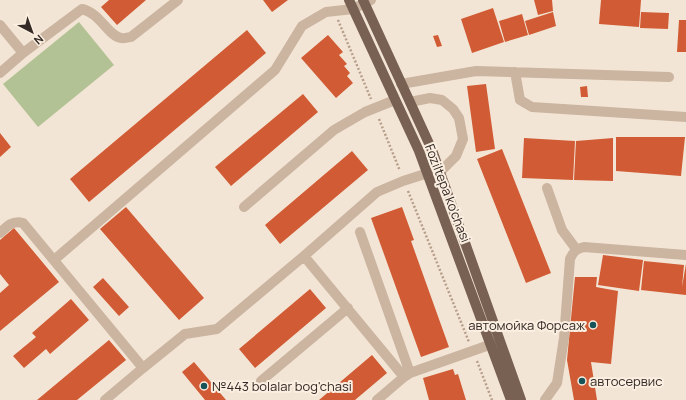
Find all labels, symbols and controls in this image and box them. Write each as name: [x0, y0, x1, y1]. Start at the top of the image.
north arrow: [12, 12, 52, 52]
text: N: [31, 32, 47, 48]
street label: Foziltepa ko'chasi: [421, 141, 475, 245]
place label: автомойка Форсаж: [468, 316, 585, 334]
marker: автомойка Форсаж: [588, 320, 598, 330]
place label: автосервис: [590, 372, 662, 390]
marker: автосервис: [577, 376, 587, 386]
place label: №443 bolalar bog'chasi: [212, 377, 352, 395]
marker: №443 bolalar bog'chasi: [199, 381, 209, 391]

